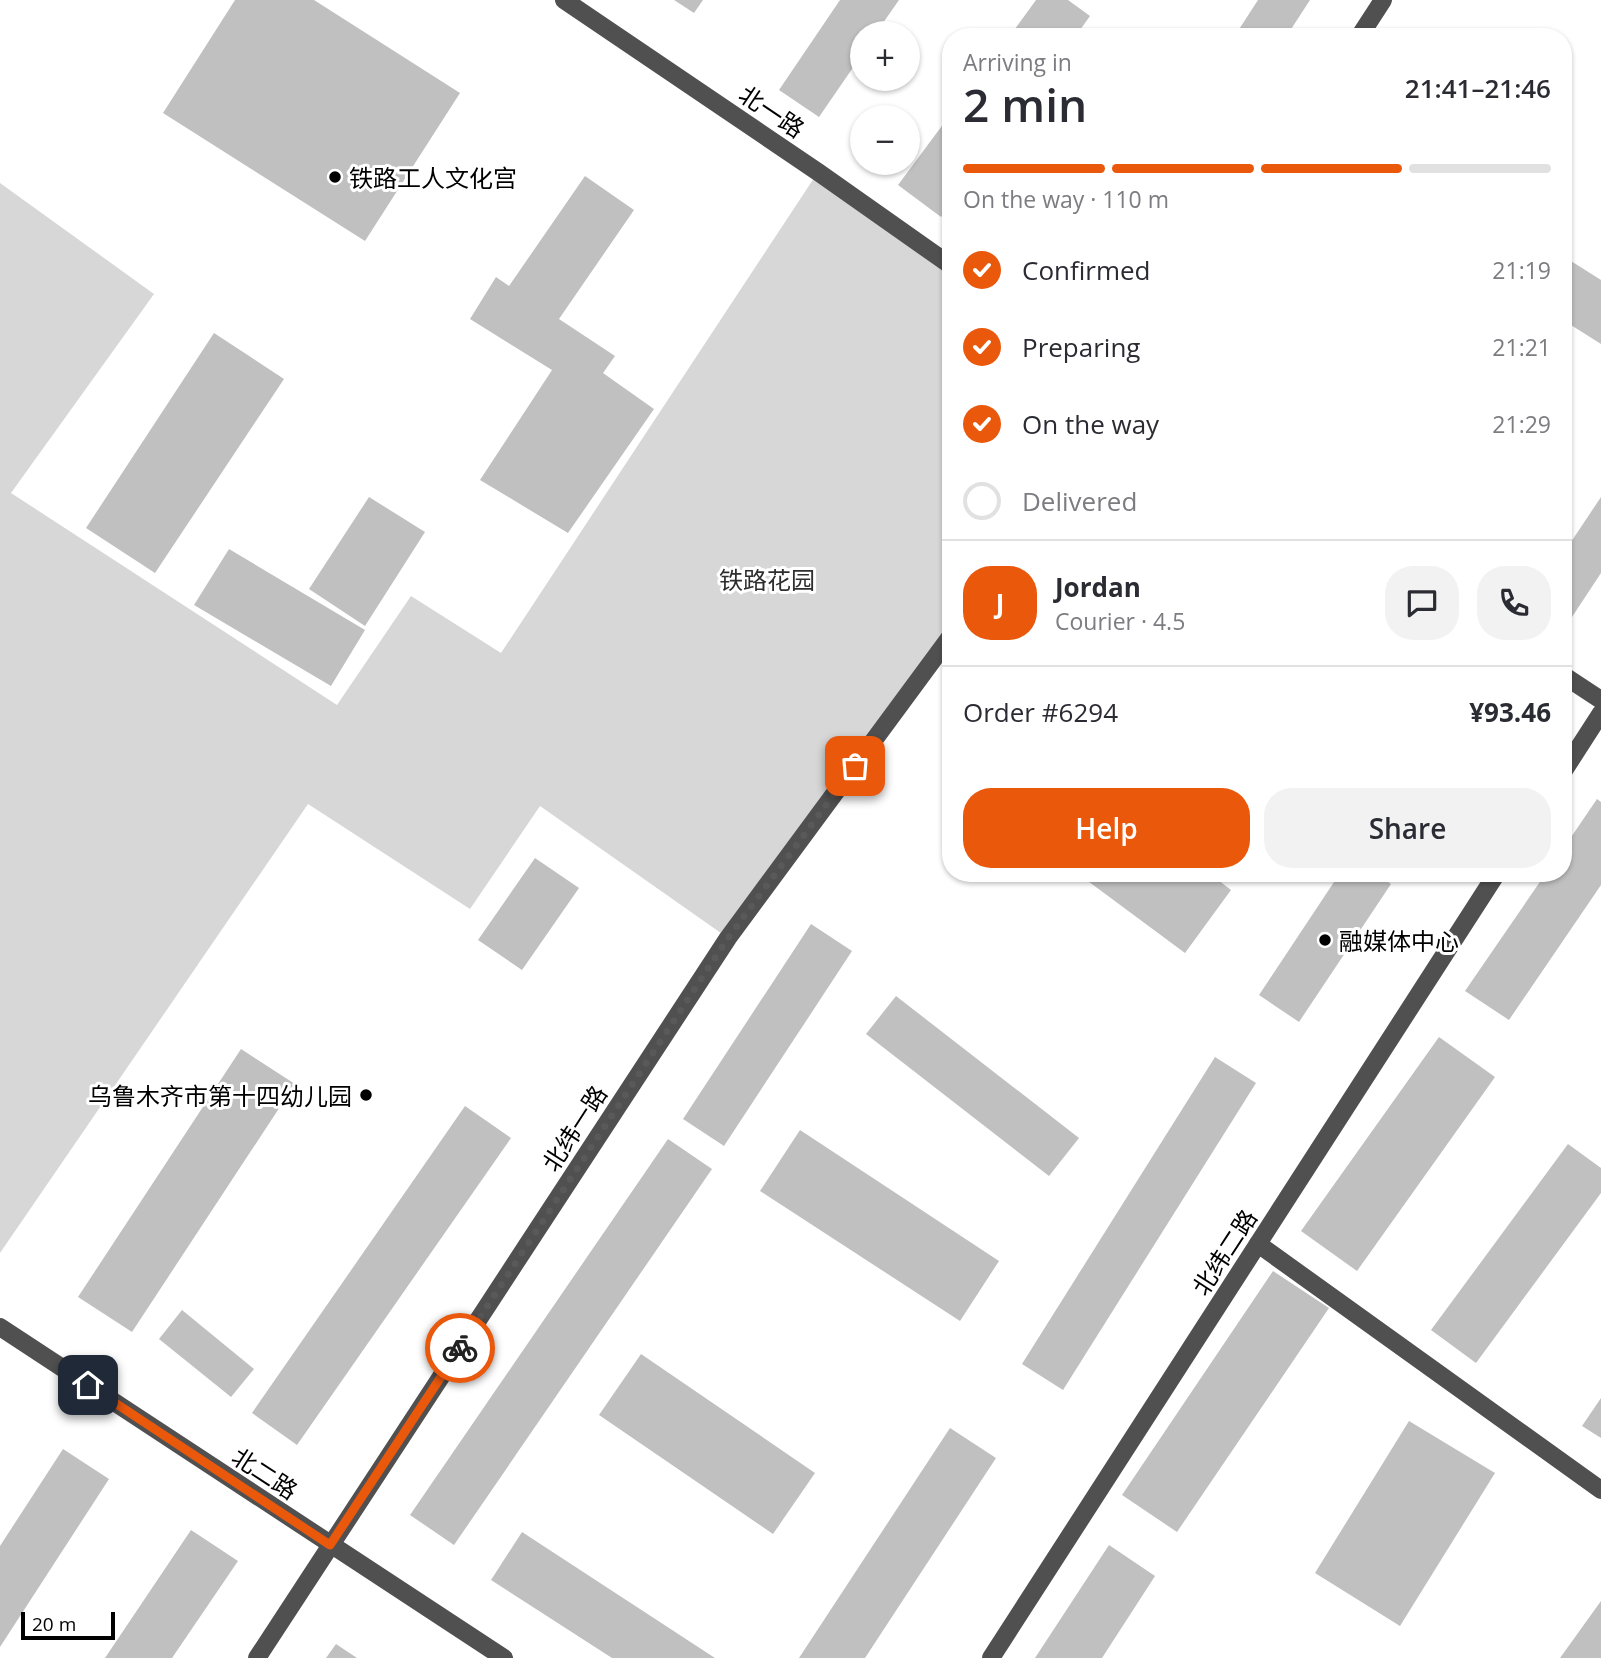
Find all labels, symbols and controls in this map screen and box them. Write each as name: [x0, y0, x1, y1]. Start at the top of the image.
map controls: [850, 21, 920, 175]
button: +: [850, 21, 920, 91]
text: Arriving in: [963, 46, 1072, 78]
text: 21:41–21:46: [1405, 70, 1551, 106]
text: 2 min: [963, 73, 1087, 135]
street label: 北一路: [733, 77, 811, 145]
button: −: [850, 105, 920, 175]
place label: 铁路工人文化宫: [349, 161, 517, 194]
marker: 铁路工人文化宫: [327, 169, 343, 185]
text: On the way · 110 m: [963, 183, 1169, 215]
icon: check: [963, 251, 1001, 289]
text: Confirmed: [1022, 252, 1150, 288]
text: 21:19: [1492, 254, 1551, 286]
icon: check: [963, 328, 1001, 366]
text: Preparing: [1022, 329, 1140, 365]
text: 21:21: [1492, 331, 1551, 363]
icon: check: [963, 405, 1001, 443]
text: On the way: [1022, 406, 1159, 442]
text: 21:29: [1492, 408, 1551, 440]
text: Delivered: [1022, 483, 1137, 519]
park label: 铁路花园: [719, 563, 815, 596]
button: chat: [1385, 566, 1459, 640]
button: phone: [1477, 566, 1551, 640]
text: Jordan: [1055, 569, 1141, 605]
text: J: [996, 585, 1004, 621]
text: Courier · 4.5: [1055, 605, 1185, 637]
text: Order #6294: [963, 694, 1118, 730]
text: ¥93.46: [1469, 694, 1551, 730]
pin: [825, 736, 885, 796]
icon: bag: [836, 747, 874, 785]
button: Help: [963, 788, 1250, 868]
button: Share: [1264, 788, 1551, 868]
place label: 融媒体中心: [1339, 924, 1459, 957]
marker: 融媒体中心: [1317, 932, 1333, 948]
place label: 乌鲁木齐市第十四幼儿园: [88, 1079, 352, 1112]
street label: 北纬一路: [534, 1079, 614, 1177]
marker: 乌鲁木齐市第十四幼儿园: [358, 1087, 374, 1103]
street label: 北纬二路: [1184, 1203, 1264, 1301]
courier: [425, 1313, 495, 1383]
icon: bike: [441, 1329, 479, 1367]
pin: [58, 1355, 118, 1415]
icon: home: [69, 1366, 107, 1404]
street label: 北二路: [226, 1440, 304, 1506]
scale bar: [21, 1609, 116, 1641]
text: 20 m: [32, 1611, 76, 1637]

